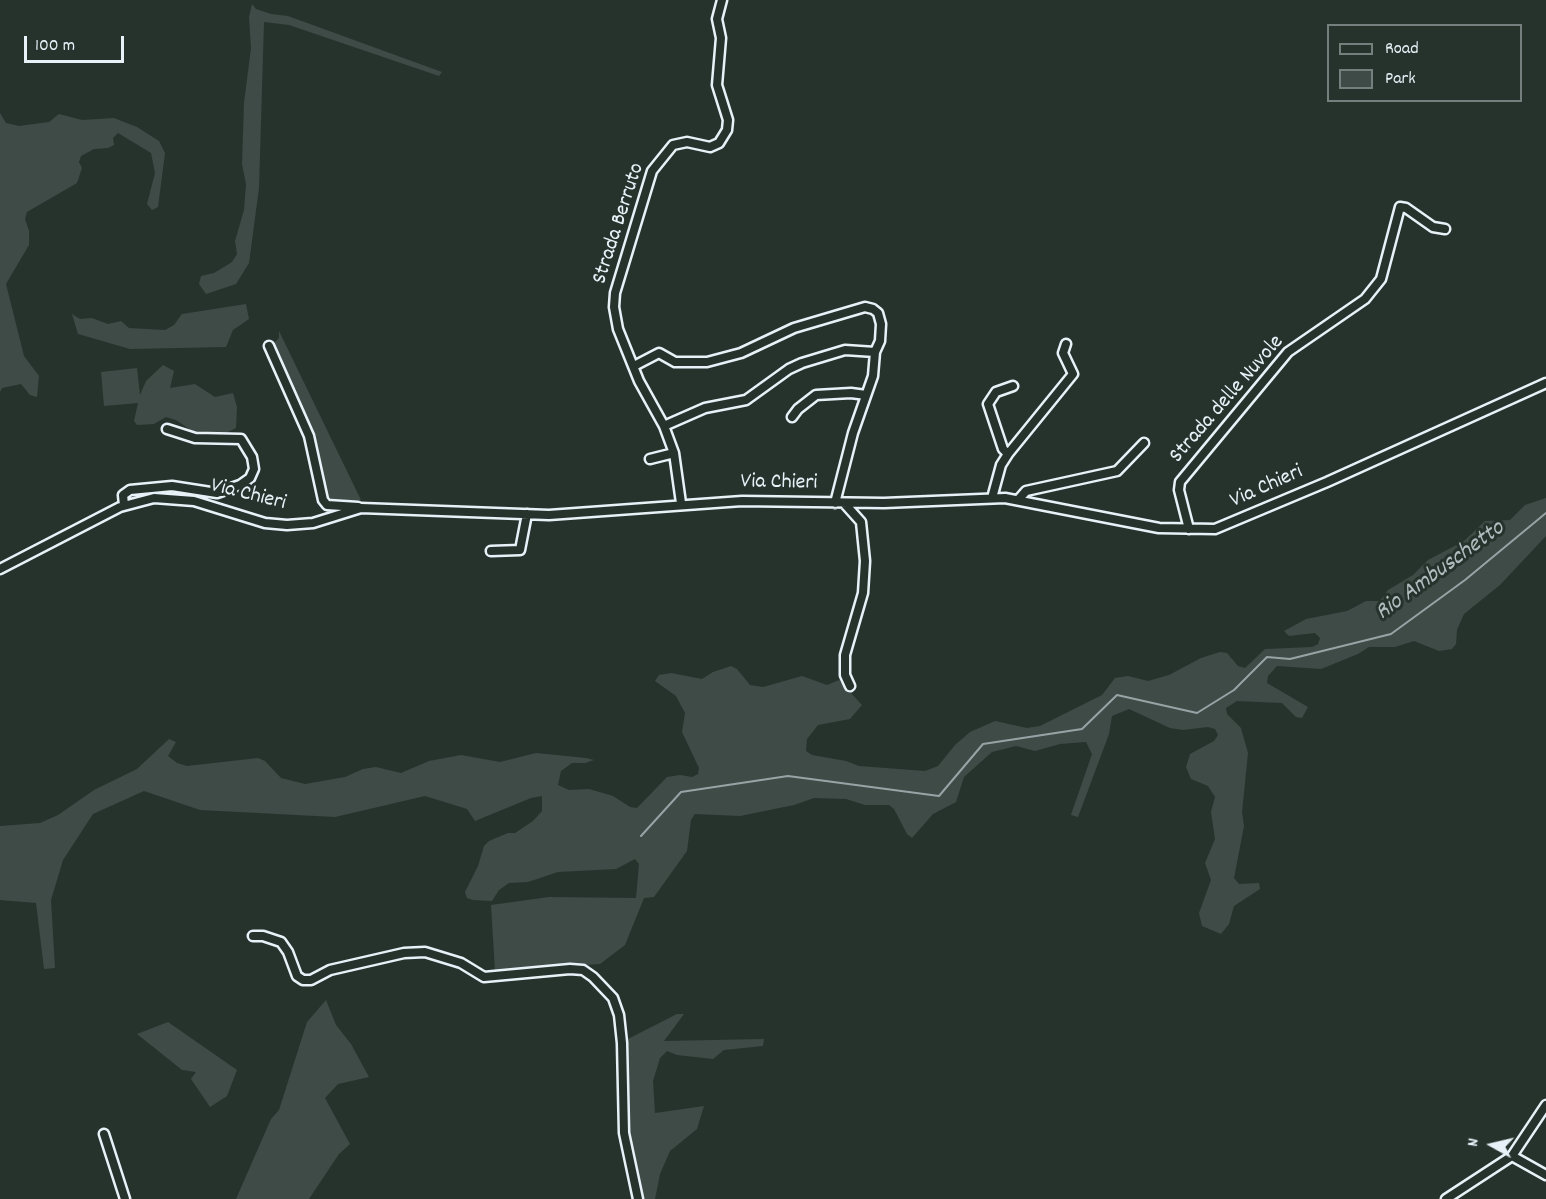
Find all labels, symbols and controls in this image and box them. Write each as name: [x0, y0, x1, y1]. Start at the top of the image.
scale bar: [27, 24, 128, 62]
legend: [1327, 24, 1522, 102]
text: 100 m: [35, 34, 75, 59]
text: Road: [1385, 37, 1419, 62]
text: Park: [1385, 67, 1416, 92]
street label: Strada Berruto: [588, 160, 652, 288]
street label: Strada delle Nuvole: [1165, 330, 1291, 470]
street label: Via Chieri: [1227, 460, 1307, 516]
street label: Via Chieri: [740, 470, 818, 498]
street label: Via Chieri: [208, 474, 288, 518]
water label: Rio Ambuschetto: [1371, 516, 1511, 628]
north arrow: [1462, 1115, 1522, 1175]
text: N: [1462, 1137, 1486, 1148]

